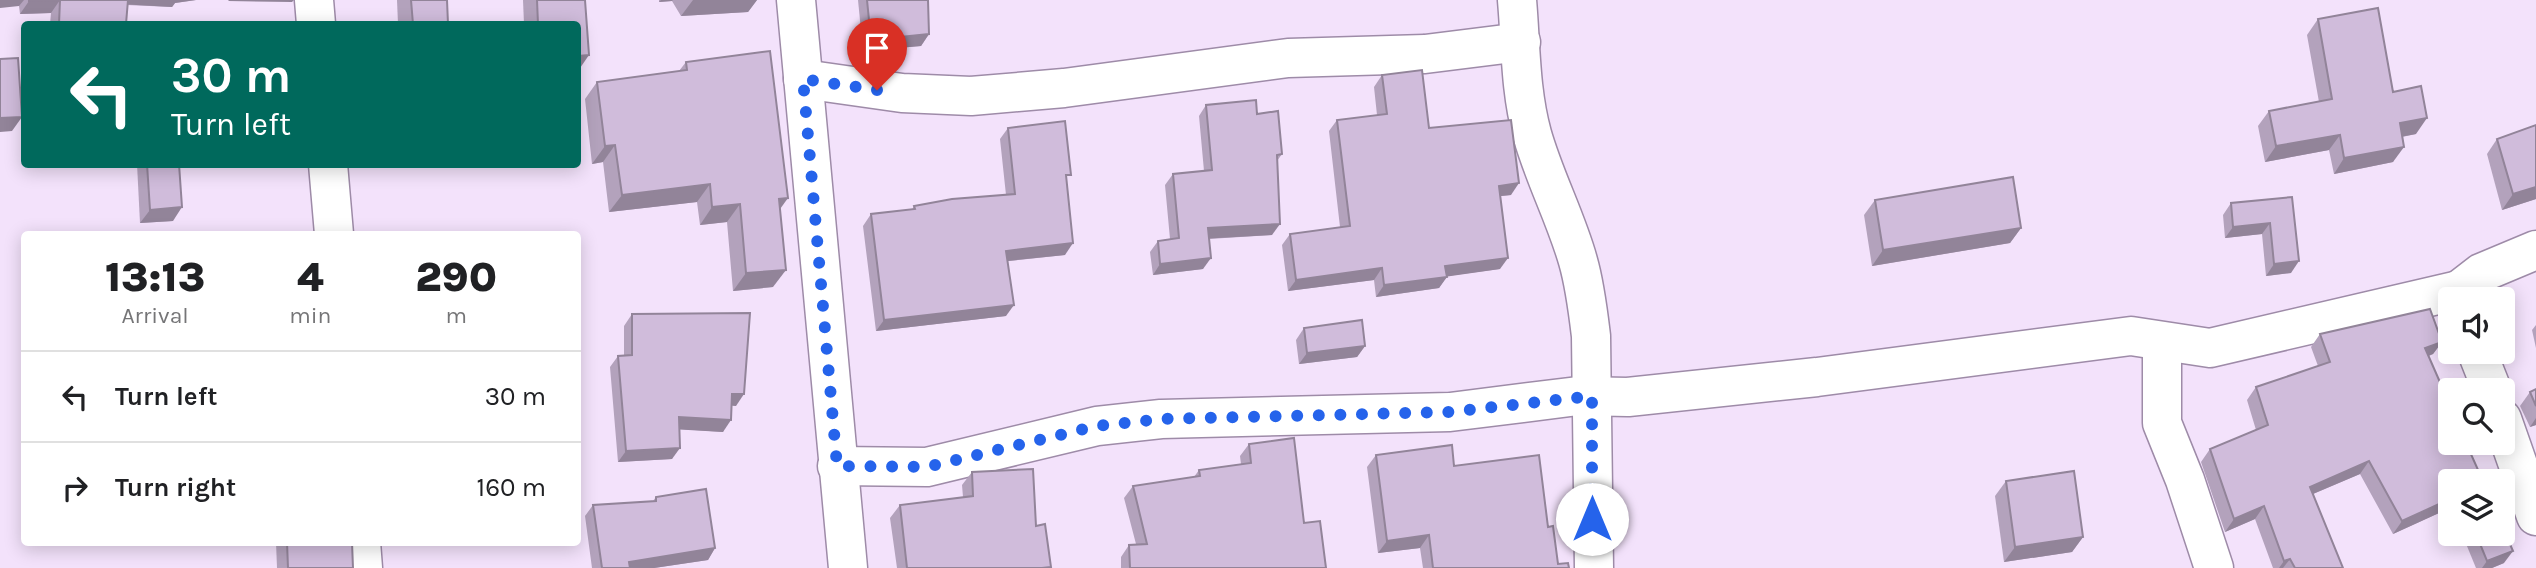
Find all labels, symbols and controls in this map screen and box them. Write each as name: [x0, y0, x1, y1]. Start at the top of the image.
pin: [847, 18, 907, 90]
icon: arrive: [858, 29, 896, 67]
text: 30 m: [171, 47, 291, 104]
icon: left: [56, 49, 147, 140]
text: Turn left: [171, 106, 291, 143]
text: 13:13: [105, 252, 205, 302]
text: 4: [297, 252, 324, 302]
text: 290: [415, 252, 497, 302]
map controls: [2438, 287, 2515, 546]
button: sound: [2438, 287, 2515, 364]
text: Arrival: [121, 302, 189, 329]
text: min: [289, 302, 331, 329]
text: m: [445, 302, 467, 329]
icon: left: [56, 378, 94, 416]
button: search: [2438, 378, 2515, 455]
text: Turn left: [115, 381, 217, 412]
text: 30 m: [485, 381, 546, 412]
icon: right: [56, 469, 94, 507]
button: layers: [2438, 469, 2515, 546]
text: Turn right: [115, 472, 236, 503]
text: 160 m: [477, 472, 546, 503]
position arrow: [1555, 482, 1629, 556]

